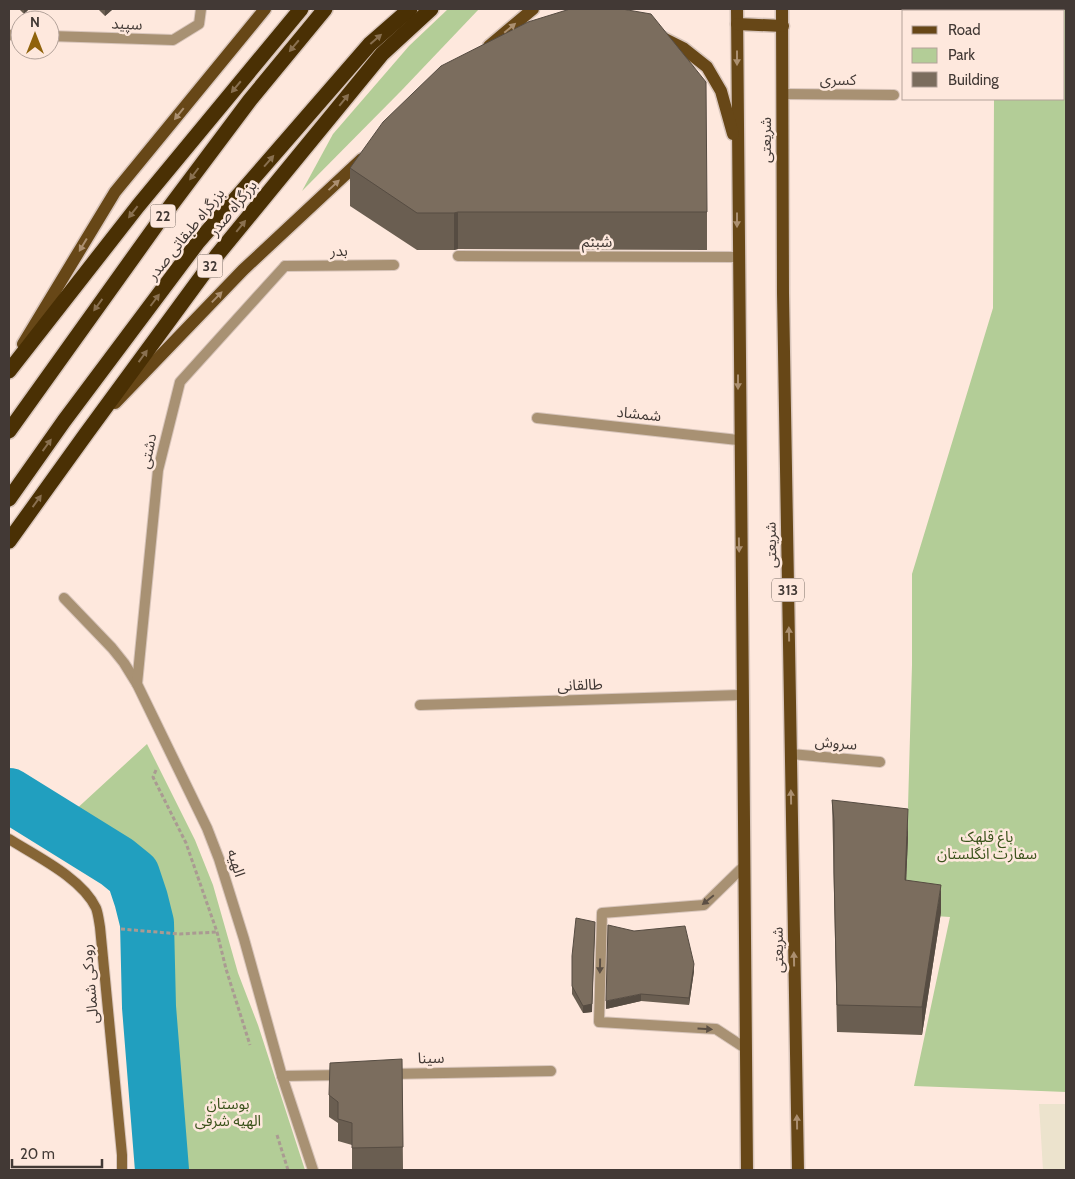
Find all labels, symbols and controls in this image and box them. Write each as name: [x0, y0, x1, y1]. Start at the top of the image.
north arrow: [10, 10, 60, 60]
legend: [902, 10, 1065, 100]
text: N: [30, 13, 40, 31]
street label: سپید: [111, 14, 143, 35]
text: Road: [948, 21, 981, 39]
one-way arrow: [504, 22, 517, 33]
one-way arrow: [369, 33, 381, 45]
one-way arrow: [289, 39, 300, 52]
text: Park: [948, 46, 975, 64]
one-way arrow: [733, 50, 741, 66]
street label: کسری: [820, 71, 857, 89]
text: Building: [948, 71, 999, 89]
one-way arrow: [231, 80, 242, 93]
one-way arrow: [339, 94, 350, 107]
one-way arrow: [174, 107, 185, 120]
street label: شریعتی: [757, 117, 775, 163]
one-way arrow: [263, 155, 274, 168]
one-way arrow: [189, 167, 199, 181]
street label: بزرگراه صدر: [204, 176, 261, 240]
one-way arrow: [328, 179, 340, 191]
street label: بزرگراه طبقاتی صدر: [143, 185, 228, 284]
one-way arrow: [128, 205, 139, 218]
road number: 22: [150, 205, 176, 228]
one-way arrow: [733, 212, 741, 228]
one-way arrow: [236, 220, 247, 233]
street label: شبنم: [582, 233, 612, 253]
one-way arrow: [79, 239, 88, 252]
street label: بدر: [329, 242, 348, 260]
road number: 32: [198, 255, 222, 278]
one-way arrow: [211, 292, 223, 304]
one-way arrow: [150, 293, 160, 307]
one-way arrow: [94, 299, 104, 312]
one-way arrow: [138, 350, 149, 363]
one-way arrow: [734, 375, 742, 391]
street label: شمشاد: [616, 403, 662, 425]
street label: دشتی: [135, 432, 161, 470]
one-way arrow: [42, 438, 52, 452]
one-way arrow: [32, 494, 42, 508]
street label: شریعتی: [762, 522, 780, 568]
one-way arrow: [735, 537, 743, 553]
road number: 313: [772, 578, 804, 602]
one-way arrow: [784, 626, 792, 642]
street label: طالقانی: [557, 675, 603, 695]
street label: سروش: [814, 732, 858, 754]
one-way arrow: [787, 788, 795, 804]
park label: باغ قلهک سفارت انگلستان: [937, 828, 1037, 863]
street label: الهیه: [223, 847, 249, 879]
one-way arrow: [702, 895, 715, 905]
street label: شریعتی: [769, 927, 787, 973]
street label: رودکی شمالی: [78, 944, 102, 1024]
one-way arrow: [790, 951, 798, 967]
one-way arrow: [596, 958, 604, 974]
one-way arrow: [697, 1025, 713, 1033]
street label: سینا: [417, 1049, 445, 1067]
park label: بوستان الهیه شرقی: [195, 1095, 261, 1130]
one-way arrow: [793, 1113, 801, 1129]
scale bar: [12, 1136, 102, 1168]
text: 20 m: [20, 1145, 55, 1163]

